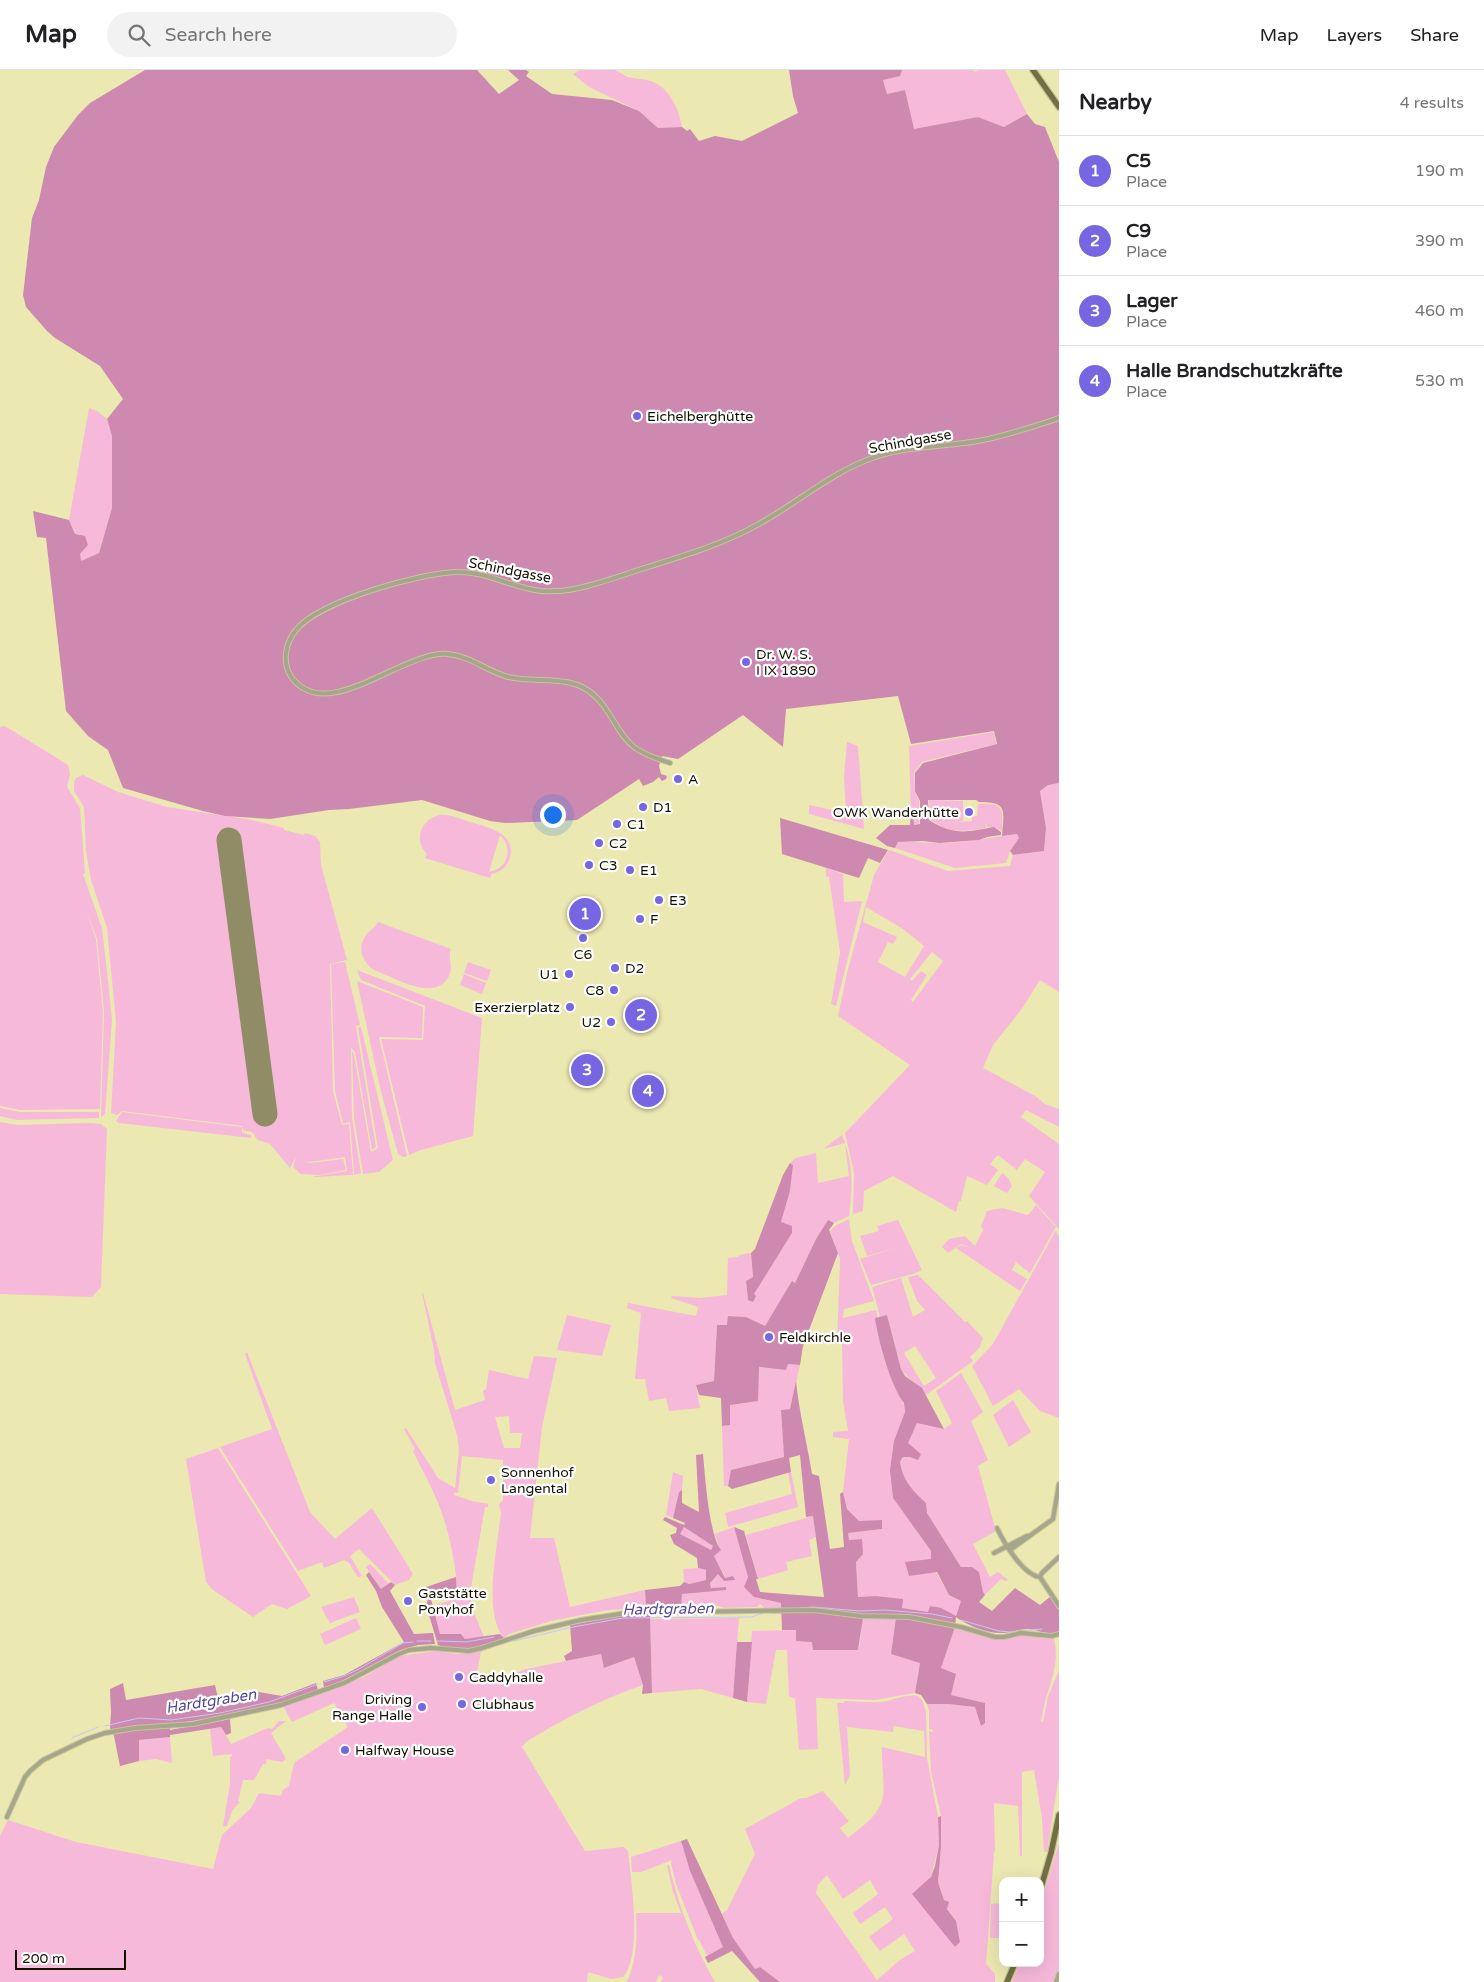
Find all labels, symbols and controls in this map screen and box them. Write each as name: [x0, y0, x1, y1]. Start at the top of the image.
search box: [107, 12, 457, 57]
text: Map: [25, 20, 77, 49]
icon: search: [125, 21, 153, 49]
text: Search here: [165, 24, 272, 46]
text: Map: [1260, 24, 1299, 46]
text: Layers: [1327, 24, 1382, 46]
text: Share: [1410, 24, 1459, 46]
text: Nearby: [1079, 90, 1152, 115]
text: 4 results: [1400, 93, 1464, 113]
text: C5: [1126, 150, 1151, 172]
text: 1: [1090, 161, 1100, 181]
text: 190 m: [1415, 161, 1464, 181]
text: Place: [1126, 172, 1167, 192]
text: C9: [1126, 220, 1151, 242]
text: 2: [1090, 231, 1100, 251]
text: 390 m: [1415, 231, 1464, 251]
text: Place: [1126, 242, 1167, 262]
text: Lager: [1126, 290, 1178, 312]
text: 3: [1090, 301, 1100, 321]
text: 460 m: [1415, 301, 1464, 321]
text: Place: [1126, 312, 1167, 332]
text: Halle Brandschutzkräfte: [1126, 360, 1343, 382]
text: 4: [1090, 371, 1100, 391]
text: 530 m: [1415, 371, 1464, 391]
text: Place: [1126, 382, 1167, 402]
place label: Eichelberghütte: [647, 408, 753, 425]
marker: Eichelberghütte: [631, 410, 643, 422]
street label: Schindgasse: [867, 426, 953, 457]
street label: Schindgasse: [467, 554, 553, 587]
place label: Dr. W. S. I IX 1890: [756, 646, 816, 679]
marker: Dr. W. S. I IX 1890: [740, 656, 752, 668]
place label: A: [688, 771, 698, 788]
marker: A: [672, 773, 684, 785]
place label: D1: [653, 799, 672, 816]
marker: D1: [637, 801, 649, 813]
your location: [540, 802, 566, 828]
place label: OWK Wanderhütte: [833, 804, 959, 821]
marker: OWK Wanderhütte: [963, 806, 975, 818]
place label: C1: [627, 816, 646, 833]
marker: C1: [611, 818, 623, 830]
place label: C2: [609, 835, 628, 852]
marker: C2: [593, 837, 605, 849]
place label: C3: [599, 857, 618, 874]
marker: C3: [583, 859, 595, 871]
place label: E1: [640, 862, 658, 879]
marker: E1: [624, 864, 636, 876]
place label: E3: [669, 892, 687, 909]
marker: E3: [653, 894, 665, 906]
pin: 1: [569, 895, 601, 933]
place label: F: [650, 911, 659, 928]
marker: F: [634, 913, 646, 925]
marker: C6: [577, 932, 589, 944]
place label: C6: [574, 946, 592, 963]
place label: D2: [625, 960, 644, 977]
marker: D2: [609, 962, 621, 974]
place label: U1: [540, 966, 559, 983]
marker: U1: [563, 968, 575, 980]
place label: C8: [585, 982, 604, 999]
marker: C8: [608, 984, 620, 996]
pin: 2: [625, 996, 657, 1034]
place label: Exerzierplatz: [474, 999, 560, 1016]
marker: Exerzierplatz: [564, 1001, 576, 1013]
place label: U2: [582, 1014, 601, 1031]
marker: U2: [605, 1016, 617, 1028]
pin: 3: [571, 1051, 603, 1089]
pin: 4: [632, 1072, 664, 1110]
place label: Feldkirchle: [779, 1329, 851, 1346]
marker: Feldkirchle: [763, 1331, 775, 1343]
place label: Sonnenhof Langental: [501, 1464, 575, 1497]
marker: Sonnenhof Langental: [485, 1474, 497, 1486]
place label: Gaststätte Ponyhof: [418, 1585, 487, 1618]
marker: Gaststätte Ponyhof: [402, 1595, 414, 1607]
water label: Hardtgraben: [622, 1599, 715, 1619]
place label: Caddyhalle: [469, 1669, 543, 1686]
marker: Caddyhalle: [453, 1671, 465, 1683]
water label: Hardtgraben: [165, 1685, 258, 1717]
place label: Driving Range Halle: [332, 1691, 412, 1724]
place label: Clubhaus: [472, 1696, 534, 1713]
marker: Clubhaus: [456, 1698, 468, 1710]
marker: Driving Range Halle: [416, 1701, 428, 1713]
place label: Halfway House: [355, 1742, 454, 1759]
marker: Halfway House: [339, 1744, 351, 1756]
map controls: [999, 1877, 1044, 1967]
button: +: [999, 1877, 1044, 1922]
button: −: [999, 1922, 1044, 1967]
scale bar: [15, 1947, 126, 1970]
text: 200 m: [22, 1950, 65, 1967]

